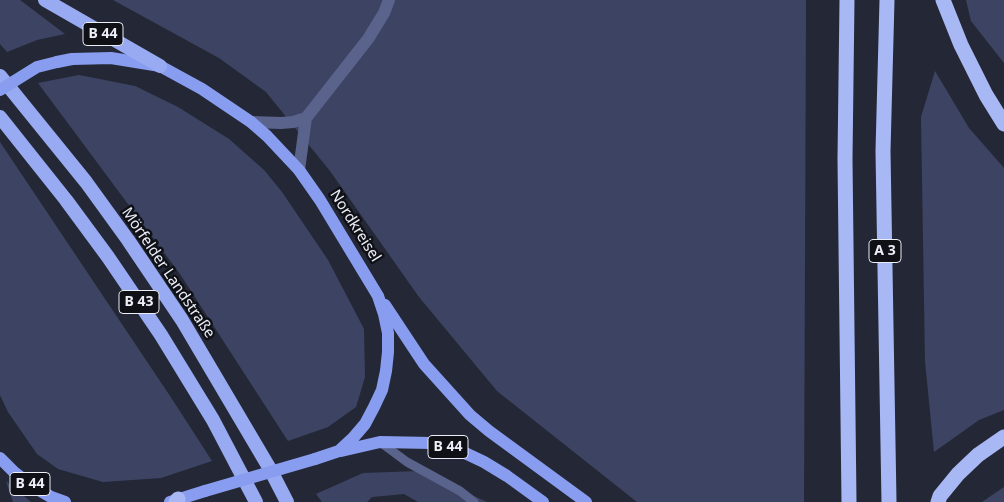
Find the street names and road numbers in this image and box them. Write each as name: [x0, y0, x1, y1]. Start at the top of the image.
road number: B 44: [83, 22, 123, 46]
street label: Nordkreisel: [326, 187, 384, 265]
street label: Mörfelder Landstraße: [118, 204, 218, 342]
road number: A 3: [869, 240, 901, 262]
road number: B 43: [119, 290, 159, 314]
road number: B 44: [428, 436, 468, 458]
road number: B 44: [10, 472, 50, 496]

